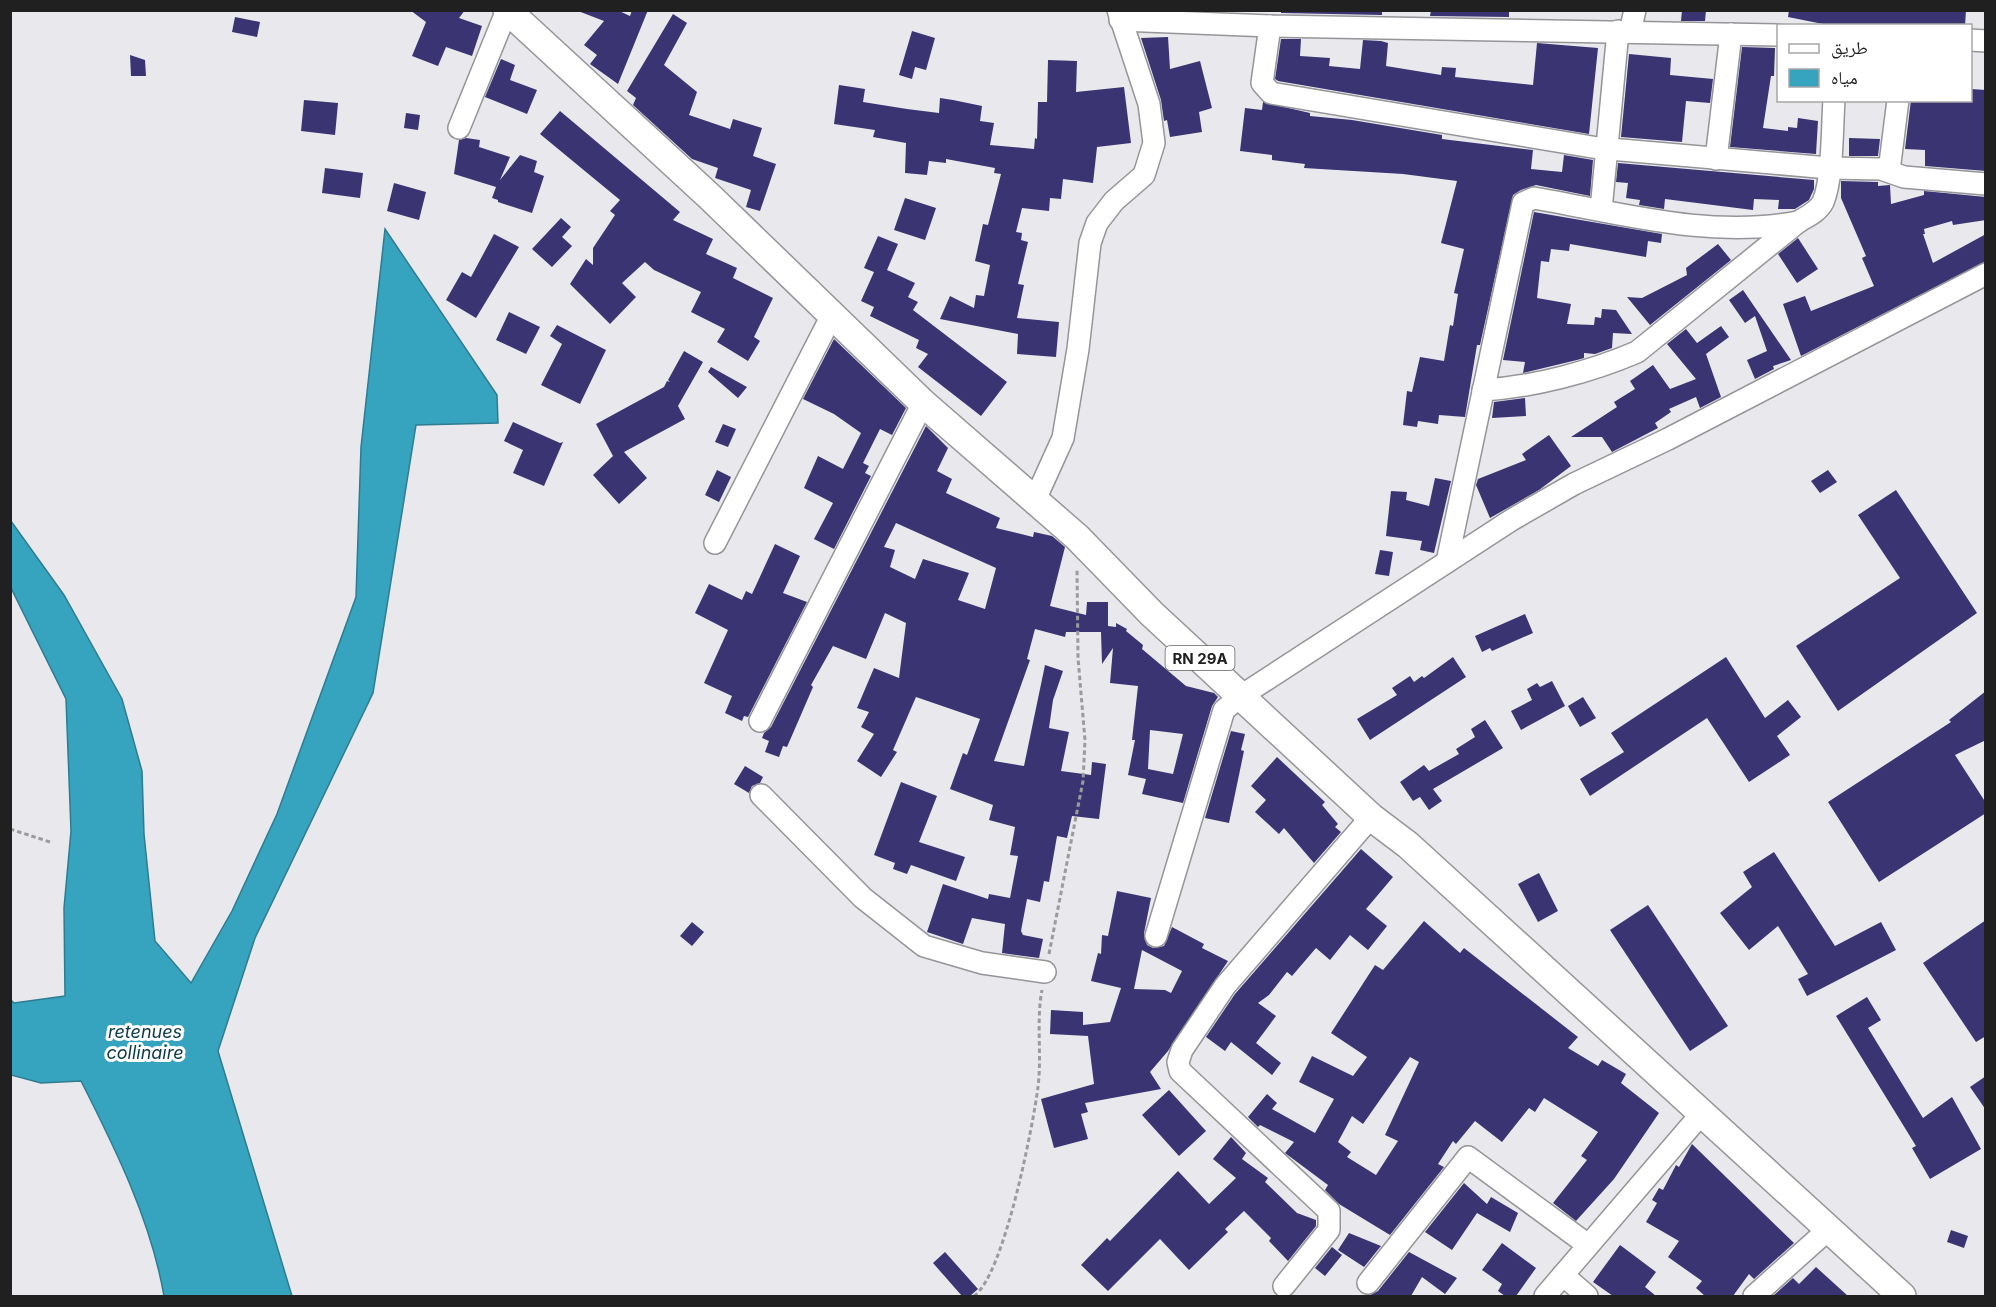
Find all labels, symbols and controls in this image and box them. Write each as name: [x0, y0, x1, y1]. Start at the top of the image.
legend: [1777, 24, 1972, 102]
text: طريق: [1831, 37, 1868, 59]
text: مياه: [1831, 67, 1858, 88]
road number: RN 29A: [1166, 646, 1234, 670]
water label: retenues collinaire: [106, 1021, 184, 1063]

